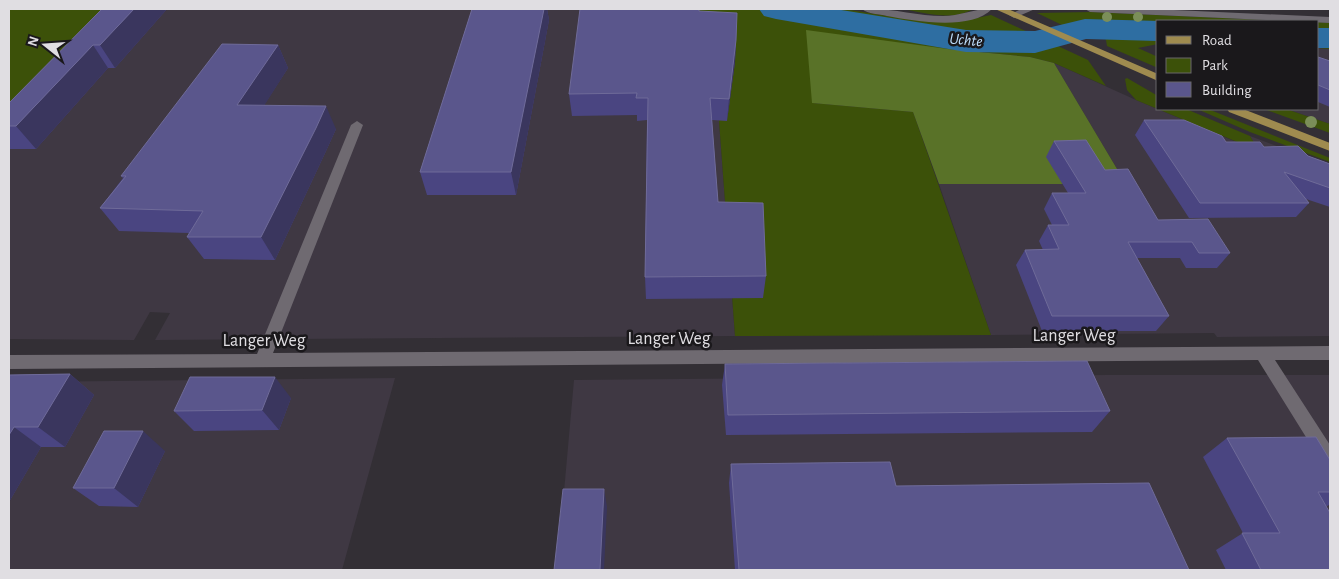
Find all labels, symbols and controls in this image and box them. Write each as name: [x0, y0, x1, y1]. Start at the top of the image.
north arrow: [20, 20, 70, 70]
legend: [1156, 20, 1319, 110]
water label: Uchte: [949, 31, 983, 49]
text: Road: [1202, 33, 1232, 48]
text: N: [25, 35, 42, 48]
text: Park: [1202, 58, 1228, 73]
text: Building: [1202, 83, 1252, 98]
street label: Langer Weg: [1033, 327, 1116, 345]
street label: Langer Weg: [628, 330, 711, 348]
street label: Langer Weg: [223, 332, 306, 350]

